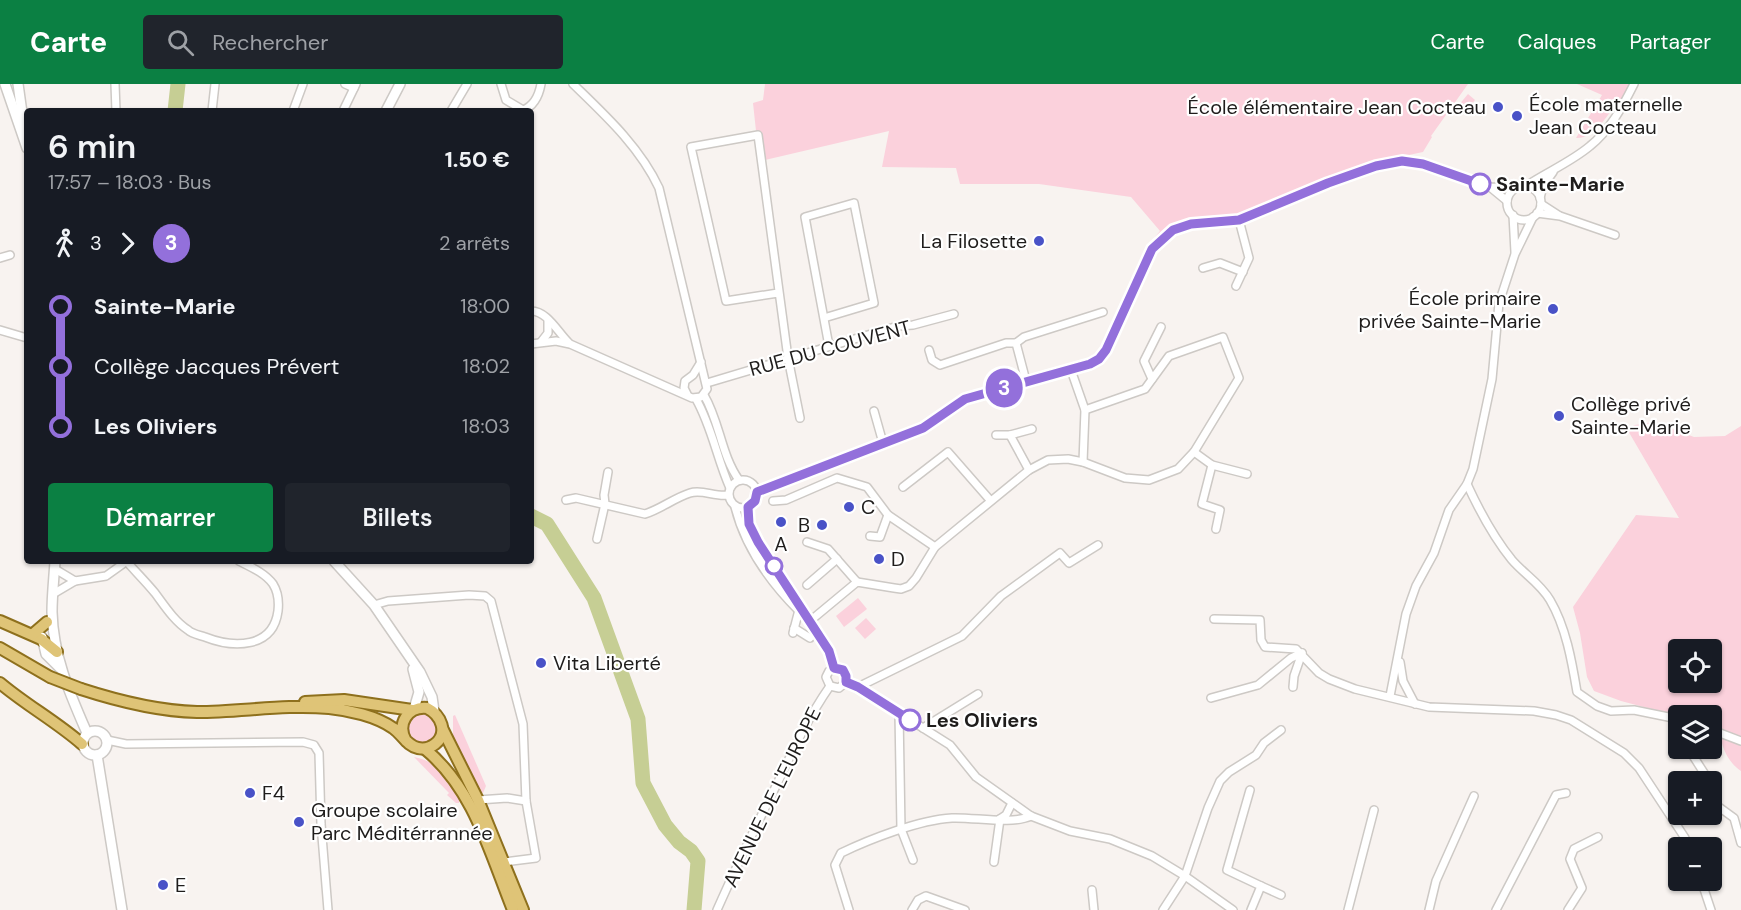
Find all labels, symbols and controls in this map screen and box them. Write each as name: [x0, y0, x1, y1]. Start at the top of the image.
search box: [143, 15, 563, 69]
text: Carte: [30, 24, 107, 61]
icon: search: [164, 26, 197, 59]
text: Rechercher: [212, 28, 328, 57]
text: Carte: [1430, 28, 1485, 56]
text: Calques: [1518, 28, 1596, 56]
text: Partager: [1629, 28, 1711, 56]
place label: École maternelle Jean Cocteau: [1529, 91, 1683, 140]
place label: École élémentaire Jean Cocteau: [1188, 94, 1486, 120]
marker: École élémentaire Jean Cocteau: [1491, 100, 1505, 114]
marker: École maternelle Jean Cocteau: [1510, 109, 1524, 123]
text: 6 min: [48, 125, 136, 168]
text: 1.50 €: [445, 145, 510, 174]
text: 17:57 – 18:03 · Bus: [48, 169, 212, 195]
place label: Sainte-Marie: [1496, 171, 1625, 197]
marker: Sainte-Marie: [1469, 173, 1491, 195]
icon: walk: [48, 227, 81, 260]
icon: forward: [111, 227, 144, 260]
place label: La Filosette: [921, 228, 1027, 254]
text: 3: [165, 229, 178, 257]
text: 3: [90, 230, 102, 256]
text: 2 arrêts: [439, 230, 510, 256]
marker: La Filosette: [1032, 234, 1046, 248]
place label: École primaire privée Sainte-Marie: [1358, 285, 1541, 334]
text: Sainte-Marie: [94, 292, 236, 321]
text: 18:00: [460, 293, 510, 319]
marker: École primaire privée Sainte-Marie: [1546, 302, 1560, 316]
street label: RUE DU COUVENT: [746, 314, 914, 382]
text: Collège Jacques Prévert: [94, 352, 339, 381]
text: 18:02: [463, 353, 510, 379]
line badge: 3: [984, 368, 1024, 408]
text: 3: [998, 374, 1010, 402]
place label: Collège privé Sainte-Marie: [1571, 391, 1691, 440]
marker: Collège privé Sainte-Marie: [1552, 409, 1566, 423]
text: Les Oliviers: [94, 412, 217, 441]
text: 18:03: [462, 413, 510, 439]
button: Démarrer: [48, 483, 273, 552]
button: Billets: [285, 483, 510, 552]
place label: C: [861, 494, 875, 520]
marker: C: [842, 500, 856, 514]
place label: B: [798, 512, 810, 538]
marker: A: [774, 515, 788, 529]
marker: B: [815, 518, 829, 532]
place label: A: [774, 531, 788, 557]
place label: D: [891, 546, 905, 572]
marker: D: [872, 552, 886, 566]
unlabelled marker: [765, 557, 783, 575]
map controls: [1668, 639, 1722, 891]
button: locate: [1668, 639, 1722, 693]
place label: Vita Liberté: [553, 650, 661, 676]
marker: Vita Liberté: [534, 656, 548, 670]
street label: AVENUE DE L'EUROPE: [717, 703, 827, 891]
button: layers: [1668, 705, 1722, 759]
place label: Les Oliviers: [926, 707, 1038, 733]
marker: Les Oliviers: [899, 709, 921, 731]
button: +: [1668, 771, 1722, 825]
place label: F4: [262, 780, 285, 806]
marker: F4: [243, 786, 257, 800]
place label: Groupe scolaire Parc Méditérrannée: [311, 797, 493, 846]
marker: Groupe scolaire Parc Méditérrannée: [292, 815, 306, 829]
button: −: [1668, 837, 1722, 891]
place label: E: [175, 872, 186, 898]
marker: E: [156, 878, 170, 892]

